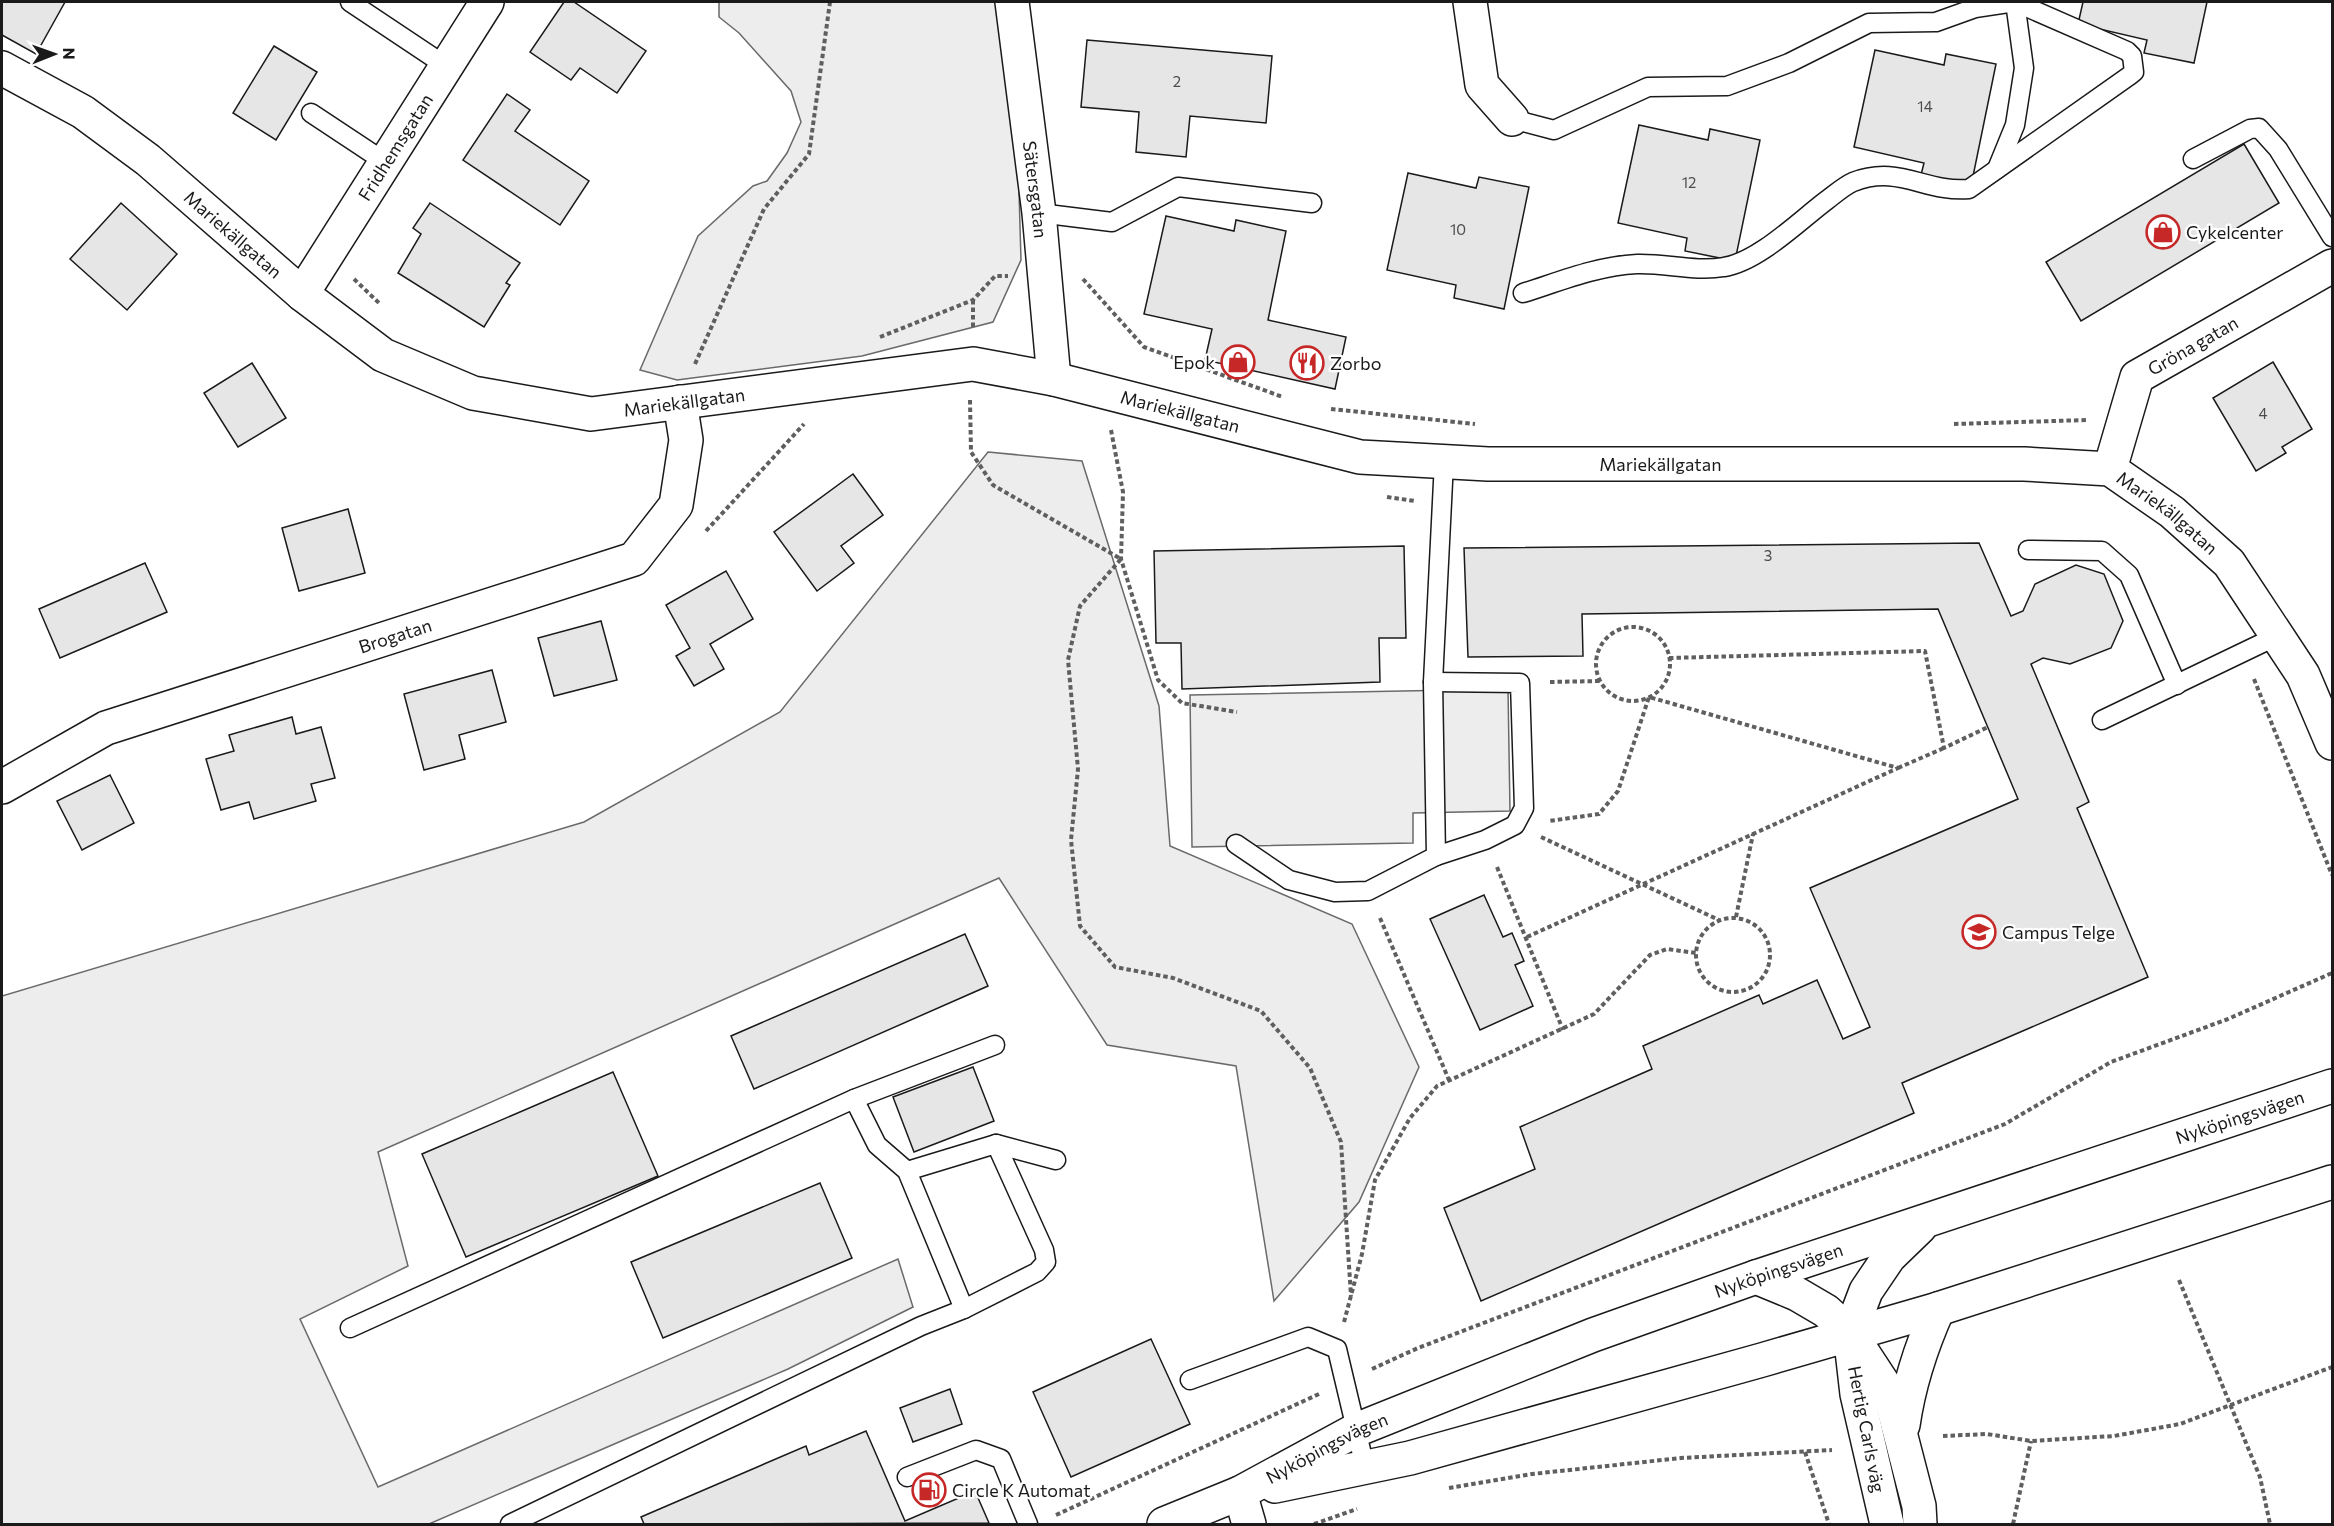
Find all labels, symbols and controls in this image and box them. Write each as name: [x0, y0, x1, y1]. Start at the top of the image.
north arrow: [24, 24, 84, 84]
text: N: [60, 48, 79, 60]
house number: 2: [1173, 72, 1181, 90]
street label: Fridhemsgatan: [353, 89, 437, 205]
house number: 14: [1917, 97, 1933, 115]
street label: Sätersgatan: [1019, 139, 1052, 239]
house number: 12: [1682, 173, 1696, 191]
street label: Mariekällgatan: [180, 186, 287, 283]
shop icon: Cykelcenter: [2145, 214, 2181, 250]
house number: 10: [1450, 220, 1466, 238]
place label: Cykelcenter: [2186, 221, 2283, 243]
street label: Gröna gatan: [2144, 311, 2242, 380]
shop icon: Epok: [1220, 344, 1256, 380]
restaurant icon: Zorbo: [1289, 345, 1325, 381]
place label: Epok: [1173, 351, 1215, 373]
place label: Zorbo: [1330, 352, 1381, 374]
street label: Mariekällgatan: [622, 383, 746, 421]
street label: Mariekällgatan: [1118, 385, 1242, 437]
house number: 4: [2259, 404, 2268, 422]
street label: Mariekällgatan: [1599, 453, 1721, 475]
street label: Mariekällgatan: [2113, 466, 2222, 559]
house number: 3: [1764, 546, 1772, 564]
street label: Brogatan: [356, 614, 434, 657]
school or university icon: Campus Telge: [1961, 914, 1997, 950]
place label: Campus Telge: [2002, 921, 2115, 943]
street label: Nyköpingsvägen: [2173, 1085, 2307, 1148]
street label: Nyköpingsvägen: [1711, 1238, 1846, 1302]
street label: Hertig Carls väg: [1844, 1364, 1890, 1494]
street label: Nyköpingsvägen: [1262, 1407, 1391, 1488]
fuel station icon: Circle K Automat: [911, 1472, 947, 1508]
place label: Circle K Automat: [952, 1479, 1091, 1501]

